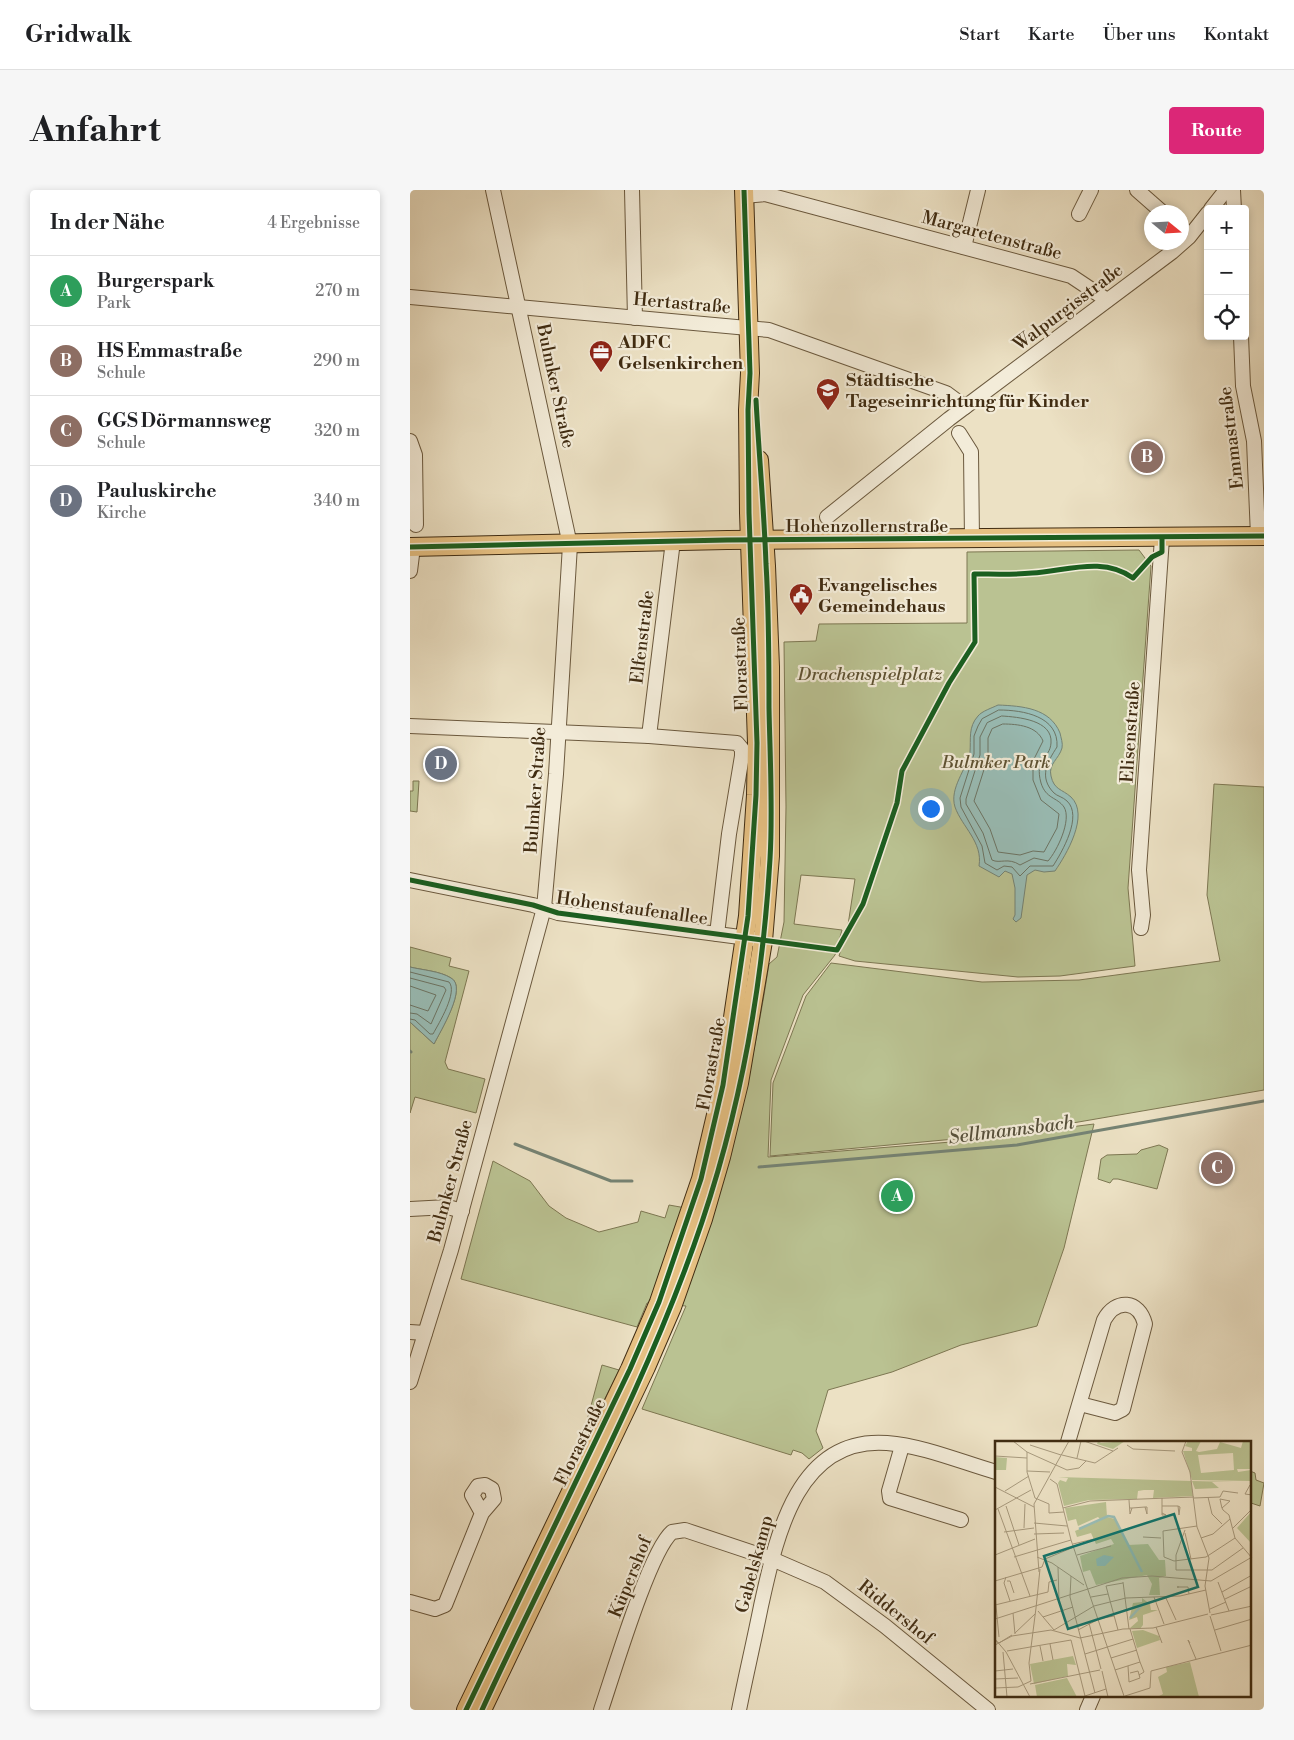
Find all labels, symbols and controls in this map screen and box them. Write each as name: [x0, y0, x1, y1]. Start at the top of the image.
text: Gridwalk: [25, 20, 132, 50]
text: Start: [959, 23, 1000, 46]
text: Karte: [1028, 23, 1075, 46]
text: Über uns: [1103, 23, 1176, 46]
text: Kontakt: [1204, 23, 1269, 46]
button: Route: [1169, 107, 1264, 154]
text: Anfahrt: [30, 109, 161, 152]
north arrow: [1144, 205, 1189, 250]
map controls: [1204, 205, 1249, 340]
button: +: [1204, 205, 1249, 250]
street label: Margaretenstraße: [919, 206, 1065, 265]
text: In der Nähe: [50, 210, 165, 236]
text: 4 Ergebnisse: [267, 213, 360, 233]
button: −: [1204, 250, 1249, 295]
street label: Walpurgisstraße: [1008, 259, 1128, 357]
text: Burgerspark: [97, 269, 214, 293]
text: A: [60, 281, 72, 301]
text: 270 m: [315, 281, 360, 301]
street label: Hertastraße: [632, 288, 732, 319]
text: Park: [97, 293, 130, 313]
button: locate: [1204, 295, 1249, 340]
street label: Bulmker Straße: [531, 321, 580, 450]
place label: ADFC Gelsenkirchen: [617, 331, 743, 375]
text: HS Emmastraße: [97, 339, 242, 363]
office icon: ADFC Gelsenkirchen: [588, 339, 614, 373]
text: B: [60, 351, 72, 371]
text: 290 m: [313, 351, 360, 371]
text: Schule: [97, 363, 146, 383]
place label: Städtische Tageseinrichtung für Kinder: [846, 369, 1089, 413]
school or university icon: Städtische Tageseinrichtung für Kinder: [815, 377, 841, 411]
street label: Emmastraße: [1214, 385, 1249, 491]
text: GGS Dörmannsweg: [97, 409, 270, 433]
text: C: [60, 421, 72, 441]
text: 320 m: [314, 421, 360, 441]
text: Schule: [97, 433, 146, 453]
pin: B: [1131, 438, 1163, 476]
text: Pauluskirche: [97, 479, 216, 503]
text: D: [60, 491, 72, 511]
text: 340 m: [313, 491, 360, 511]
text: Kirche: [97, 503, 146, 523]
street label: Hohenzollernstraße: [786, 515, 948, 538]
place label: Evangelisches Gemeindehaus: [818, 574, 946, 618]
public building icon: Evangelisches Gemeindehaus: [788, 582, 814, 616]
street label: Elfenstraße: [625, 589, 660, 685]
street label: Florastraße: [727, 616, 754, 712]
park label: Drachenspielplatz: [796, 663, 943, 686]
street label: Elisenstraße: [1115, 680, 1146, 784]
street label: Bulmker Straße: [520, 726, 551, 855]
pin: D: [425, 745, 457, 783]
park label: Bulmker Park: [941, 751, 1050, 774]
your location: [918, 796, 944, 822]
street label: Hohenstaufenallee: [555, 886, 709, 931]
street label: Florastraße: [692, 1016, 731, 1113]
water label: Sellmannsbach: [947, 1110, 1076, 1150]
street label: Bulmker Straße: [423, 1117, 478, 1246]
pin: C: [1201, 1149, 1233, 1187]
pin: A: [881, 1177, 913, 1215]
street label: Florastraße: [549, 1395, 611, 1490]
inset map: [995, 1441, 1252, 1698]
street label: Gabelskamp: [730, 1513, 779, 1615]
street label: Küpershof: [604, 1532, 658, 1621]
street label: Riddershof: [853, 1575, 939, 1651]

